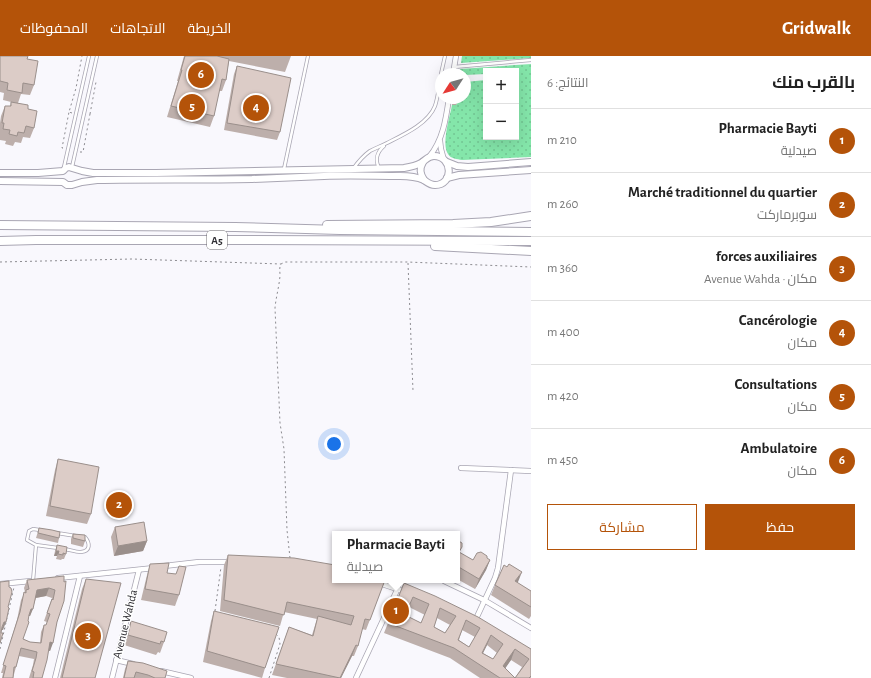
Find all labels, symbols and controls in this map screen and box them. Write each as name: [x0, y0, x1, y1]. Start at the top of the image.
text: Gridwalk: [782, 19, 851, 38]
text: المحفوظات: [20, 22, 88, 36]
text: الاتجاهات: [110, 22, 166, 36]
text: الخريطة: [188, 22, 231, 36]
pin: 6: [188, 60, 214, 90]
north arrow: [435, 68, 471, 104]
map controls: [483, 68, 519, 140]
button: +: [483, 68, 519, 104]
text: بالقرب منك: [772, 74, 855, 91]
text: النتائج: 6: [547, 77, 588, 90]
pin: 5: [179, 92, 205, 122]
pin: 4: [243, 93, 269, 123]
button: −: [483, 104, 519, 140]
text: Pharmacie Bayti: [719, 121, 817, 136]
text: 210 m: [547, 134, 577, 147]
text: 1: [840, 134, 844, 147]
text: صيدلية: [781, 145, 817, 158]
text: Marché traditionnel du quartier: [628, 185, 817, 200]
text: 260 m: [547, 198, 578, 211]
text: 2: [839, 198, 845, 211]
text: سوبرماركت: [757, 209, 817, 222]
road number: A5: [207, 231, 227, 249]
text: forces auxiliaires: [716, 249, 817, 264]
text: 360 m: [547, 262, 578, 275]
text: 3: [839, 262, 845, 275]
text: مكان · Avenue Wahda: [704, 273, 817, 286]
text: Cancérologie: [739, 313, 817, 328]
text: 400 m: [547, 326, 580, 339]
text: 4: [839, 326, 845, 339]
text: مكان: [788, 337, 817, 350]
text: Consultations: [734, 377, 817, 392]
text: 420 m: [547, 390, 579, 403]
text: 5: [839, 390, 845, 403]
text: مكان: [788, 401, 817, 414]
your location: [324, 434, 344, 454]
text: Ambulatoire: [741, 441, 817, 456]
text: 450 m: [547, 454, 578, 467]
text: 6: [839, 454, 845, 467]
text: مكان: [788, 465, 817, 478]
pin: 2: [106, 490, 132, 520]
button: مشاركة: [547, 504, 697, 550]
button: حفظ: [705, 504, 855, 550]
popup: [332, 531, 460, 583]
text: Pharmacie Bayti: [347, 537, 445, 552]
text: صيدلية: [347, 561, 383, 574]
street label: Avenue Wahda: [111, 588, 139, 660]
pin: 1: [383, 596, 409, 626]
pin: 3: [75, 621, 101, 651]

